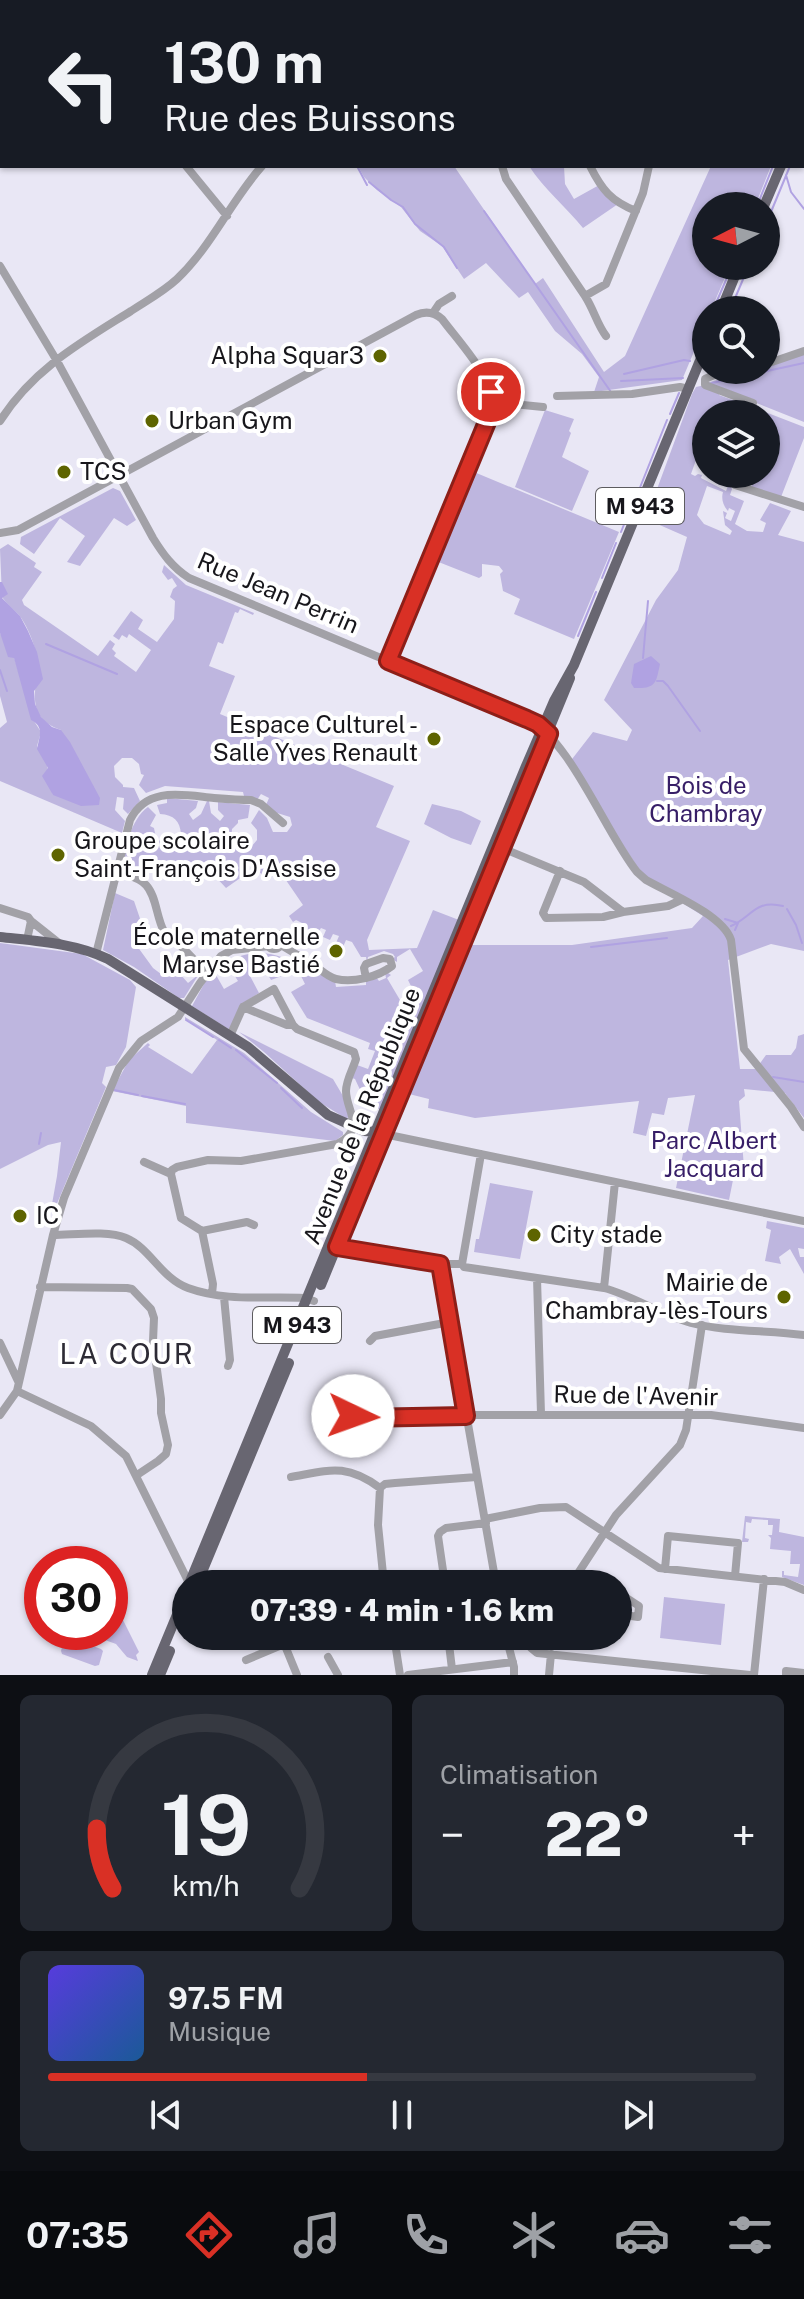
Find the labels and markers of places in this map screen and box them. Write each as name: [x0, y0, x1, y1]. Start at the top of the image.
place label: Alpha Squar3: [211, 341, 364, 369]
marker: Alpha Squar3: [371, 347, 389, 365]
pin: [457, 358, 525, 426]
place label: Urban Gym: [168, 406, 293, 434]
marker: Urban Gym: [143, 412, 161, 430]
place label: TCS: [80, 457, 127, 485]
marker: TCS: [55, 463, 73, 481]
place label: Espace Culturel - Salle Yves Renault: [213, 710, 418, 766]
marker: Espace Culturel - Salle Yves Renault: [425, 730, 443, 748]
place label: Groupe scolaire Saint-François D'Assise: [74, 826, 336, 882]
marker: Groupe scolaire Saint-François D'Assise: [49, 846, 67, 864]
place label: École maternelle Maryse Bastié: [133, 922, 320, 978]
marker: École maternelle Maryse Bastié: [327, 942, 345, 960]
place label: IC: [36, 1201, 59, 1229]
marker: IC: [11, 1207, 29, 1225]
place label: City stade: [550, 1220, 663, 1248]
marker: City stade: [525, 1226, 543, 1244]
place label: Mairie de Chambray-lès-Tours: [545, 1268, 768, 1324]
marker: Mairie de Chambray-lès-Tours: [775, 1288, 793, 1306]

